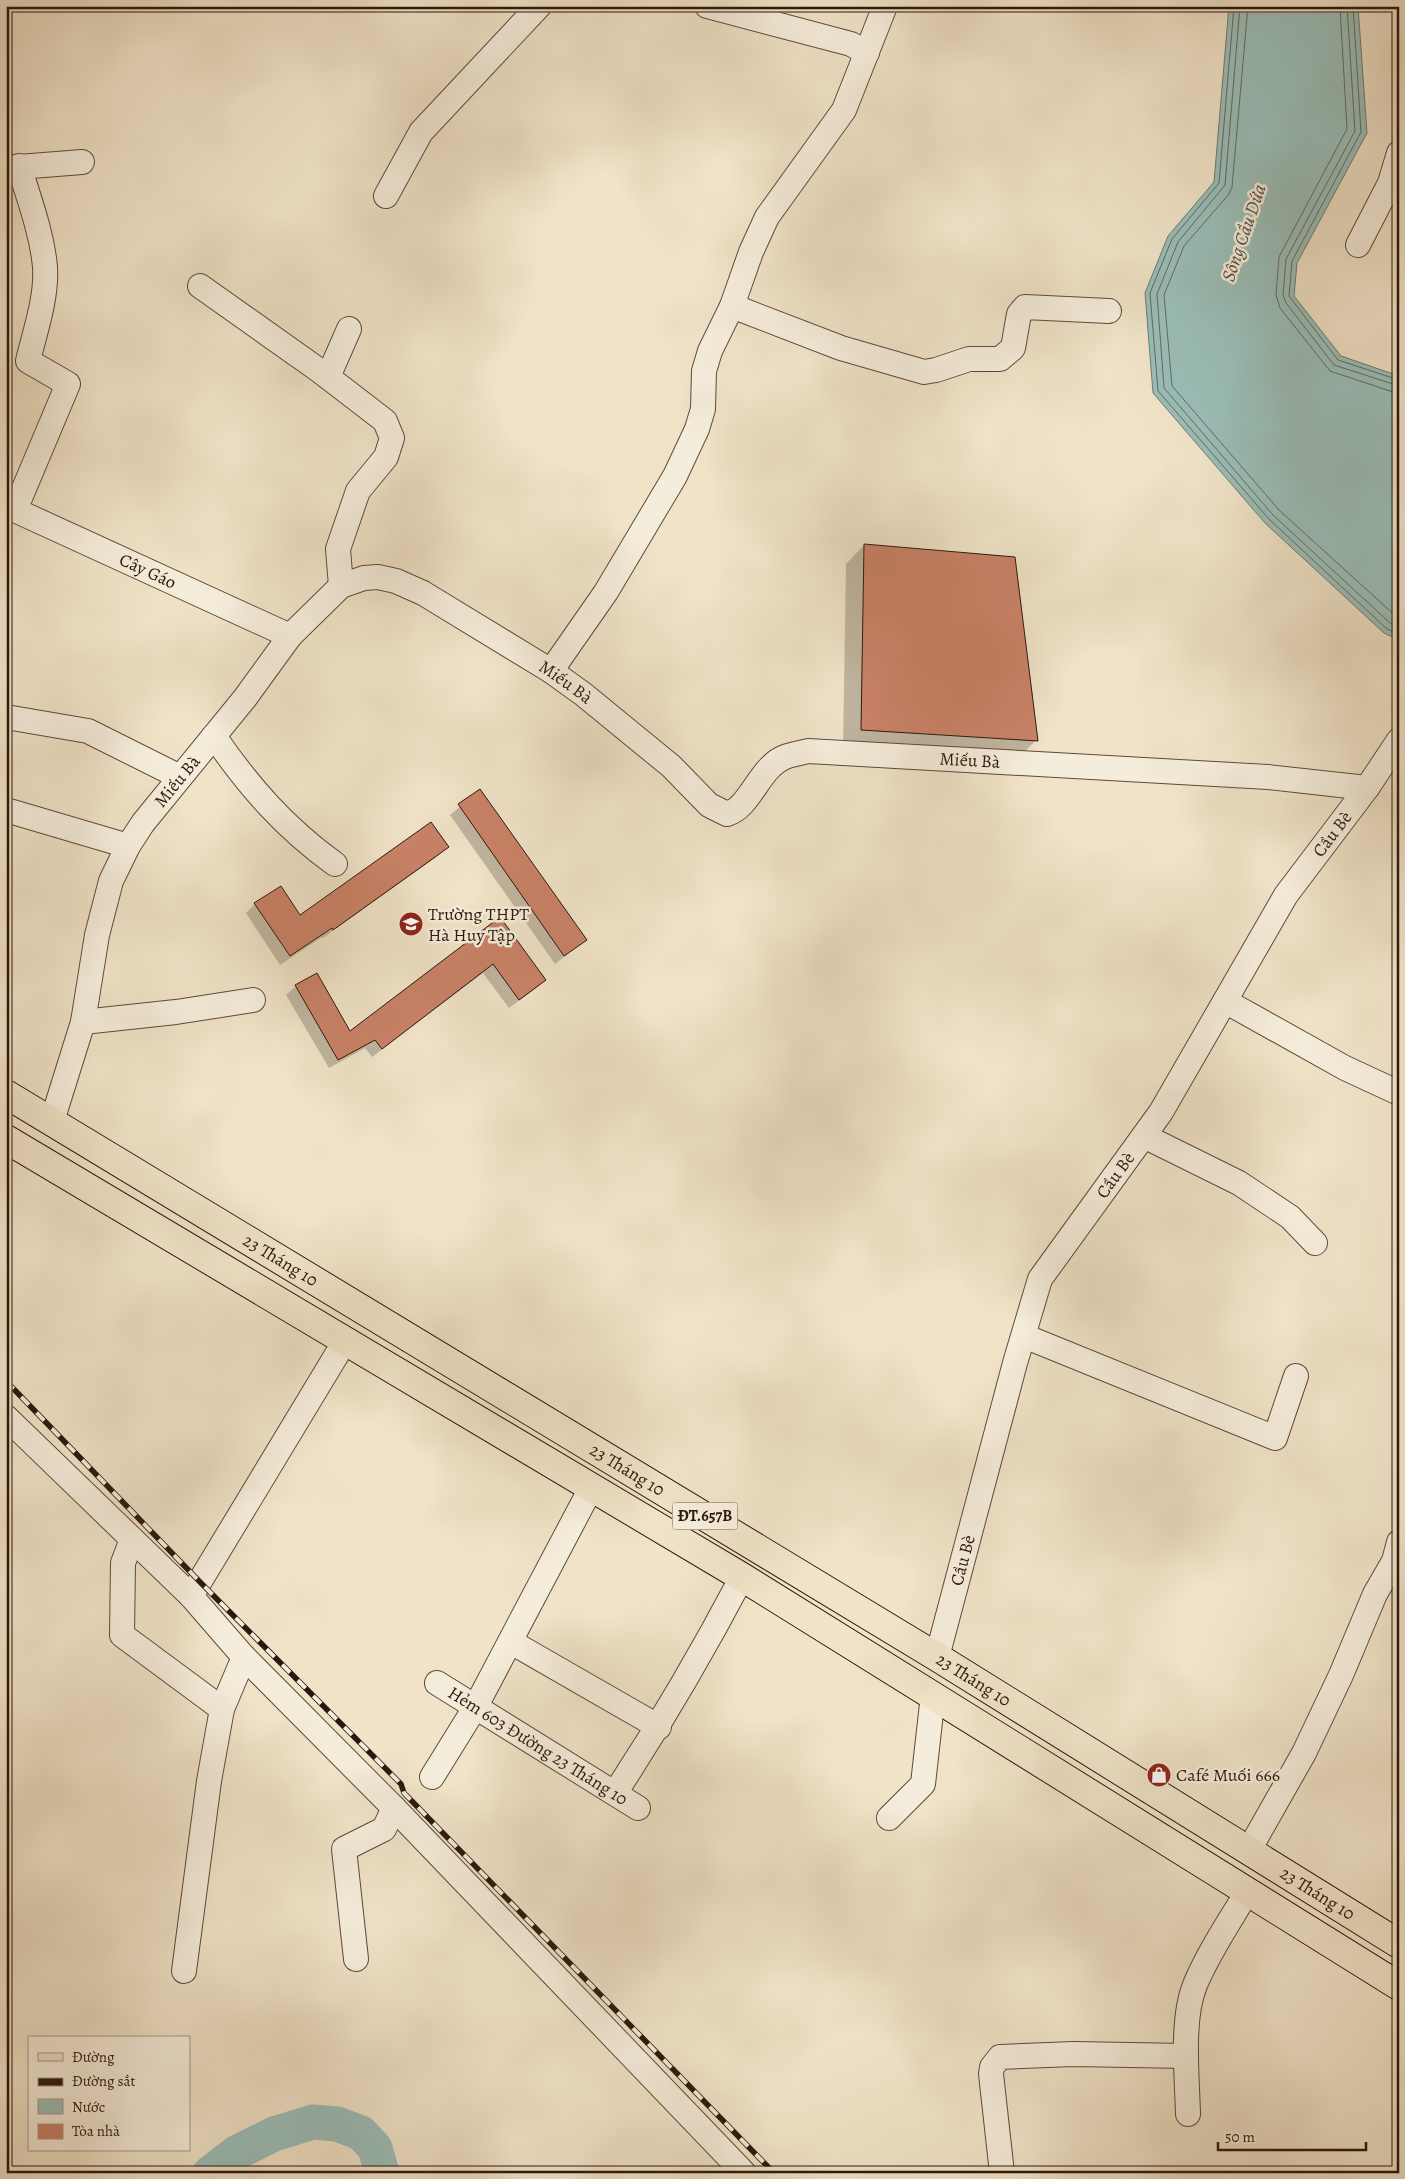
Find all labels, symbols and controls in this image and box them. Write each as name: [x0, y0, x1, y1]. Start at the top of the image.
water label: Sông Cầu Dứa: [1215, 181, 1273, 285]
street label: Cây Gáo: [116, 548, 180, 594]
street label: Miếu Bà: [535, 655, 598, 710]
street label: Miếu Bà: [939, 746, 1002, 774]
street label: Miếu Bà: [149, 750, 206, 812]
street label: Cầu Bè: [1307, 806, 1357, 862]
place label: Trường THPT Hà Huy Tập: [428, 902, 529, 947]
school or university icon: Trường THPT Hà Huy Tập: [398, 911, 424, 937]
street label: Cầu Bè: [1090, 1147, 1140, 1203]
street label: 23 Tháng 10: [238, 1228, 323, 1292]
street label: 23 Tháng 10: [585, 1438, 669, 1502]
road number: ĐT.657B: [672, 1502, 738, 1530]
street label: Cầu Bè: [944, 1532, 981, 1588]
street label: 23 Tháng 10: [931, 1647, 1016, 1712]
street label: Hẻm 603 Đường 23 Tháng 10: [444, 1681, 633, 1811]
shop icon: Café Muối 666: [1146, 1762, 1172, 1788]
place label: Café Muối 666: [1176, 1763, 1280, 1787]
street label: 23 Tháng 10: [1276, 1861, 1360, 1926]
legend: [28, 2036, 190, 2152]
text: Đường: [72, 2047, 115, 2067]
text: Đường sắt: [72, 2071, 135, 2091]
text: Nước: [72, 2097, 105, 2117]
scale bar: [1218, 2119, 1365, 2151]
text: Tòa nhà: [72, 2121, 120, 2141]
text: 50 m: [1225, 2127, 1255, 2147]

